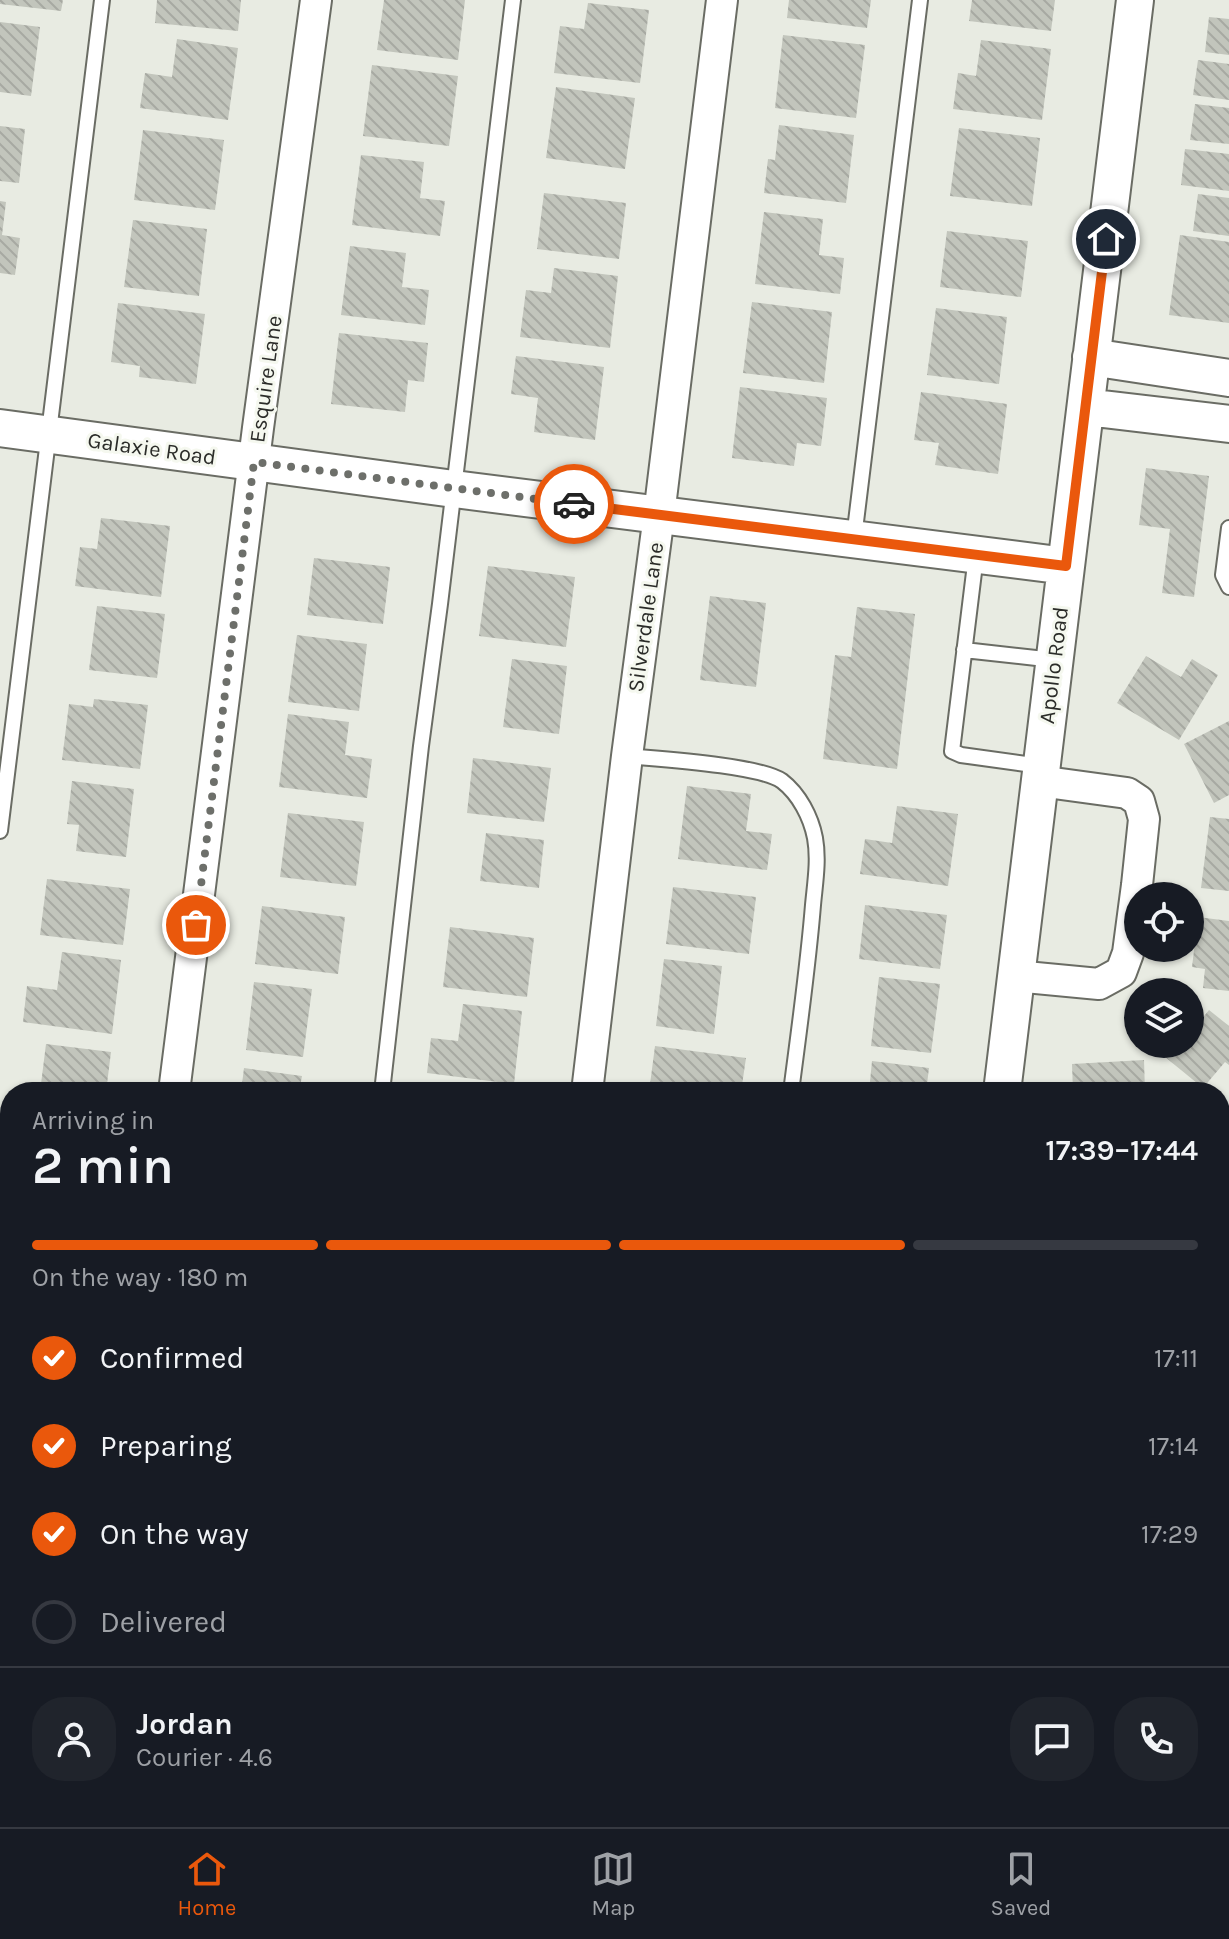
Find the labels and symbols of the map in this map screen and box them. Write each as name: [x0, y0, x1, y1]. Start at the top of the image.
pin: [1072, 205, 1140, 273]
street label: Esquire Lane: [244, 314, 288, 444]
street label: Galaxie Road: [86, 427, 218, 471]
courier: [534, 464, 614, 544]
street label: Silverdale Lane: [623, 541, 669, 694]
street label: Apollo Road: [1034, 605, 1074, 725]
pin: [162, 891, 230, 959]

